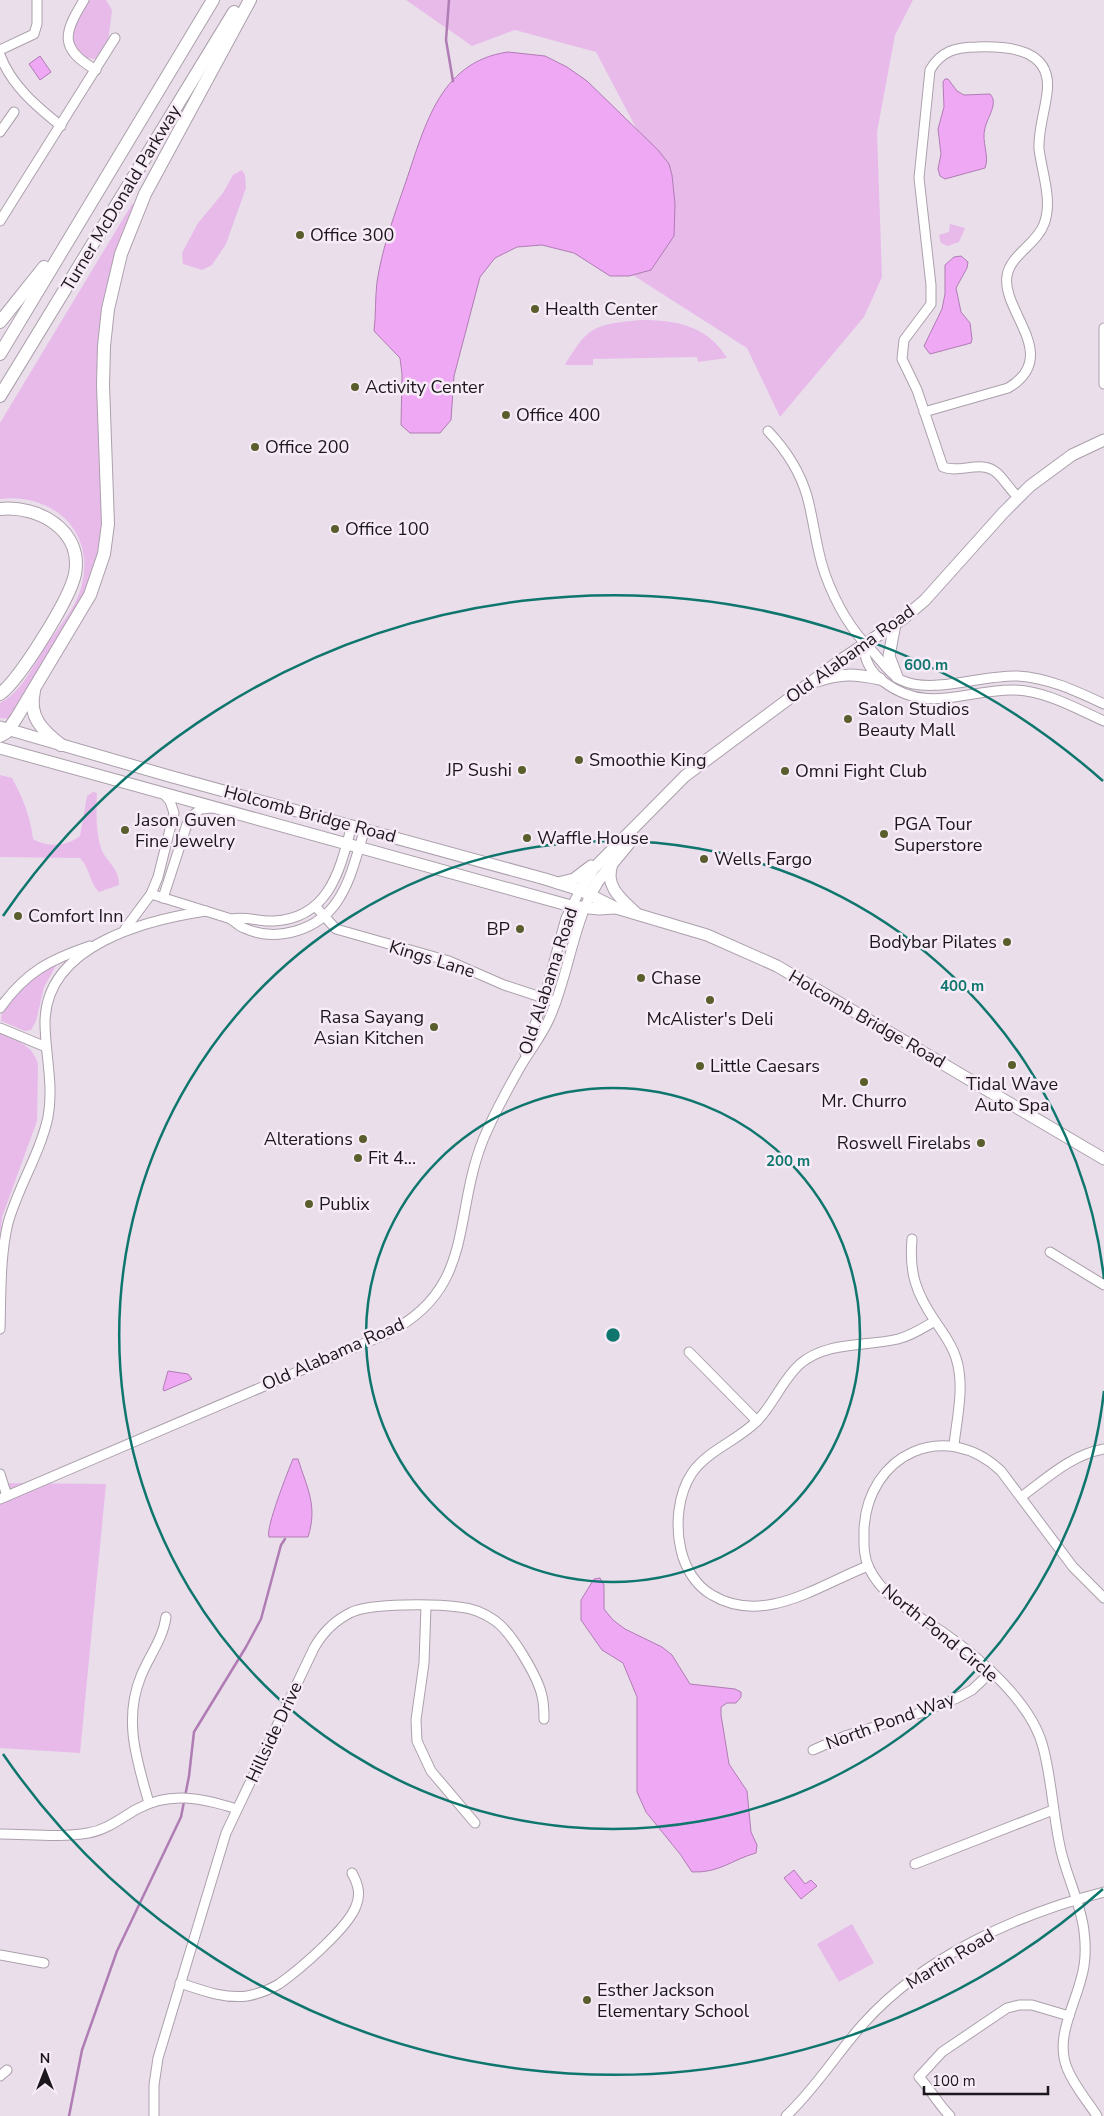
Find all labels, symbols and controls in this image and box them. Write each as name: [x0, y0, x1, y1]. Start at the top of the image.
street label: Turner McDonald Parkway: [56, 100, 187, 296]
place label: Office 300: [310, 223, 394, 247]
marker: Office 300: [294, 229, 306, 241]
place label: Health Center: [545, 297, 658, 321]
marker: Health Center: [529, 303, 541, 315]
place label: Activity Center: [365, 375, 485, 399]
marker: Activity Center: [349, 381, 361, 393]
place label: Office 400: [516, 403, 600, 427]
marker: Office 400: [500, 409, 512, 421]
place label: Office 200: [265, 435, 349, 459]
marker: Office 200: [249, 441, 261, 453]
place label: Office 100: [345, 517, 429, 541]
marker: Office 100: [329, 523, 341, 535]
street label: Old Alabama Road: [781, 599, 919, 709]
text: 600 m: [904, 655, 948, 675]
place label: Salon Studios Beauty Mall: [858, 697, 969, 742]
marker: Salon Studios Beauty Mall: [842, 713, 854, 725]
place label: Smoothie King: [589, 748, 707, 772]
marker: Smoothie King: [573, 754, 585, 766]
place label: JP Sushi: [445, 758, 512, 782]
place label: Omni Fight Club: [795, 759, 927, 783]
marker: JP Sushi: [516, 764, 528, 776]
marker: Omni Fight Club: [779, 765, 791, 777]
street label: Holcomb Bridge Road: [221, 779, 399, 849]
place label: Jason Guven Fine Jewelry: [134, 808, 236, 853]
place label: PGA Tour Superstore: [894, 812, 982, 857]
marker: Jason Guven Fine Jewelry: [119, 824, 131, 836]
place label: Waffle House: [537, 826, 649, 850]
marker: PGA Tour Superstore: [878, 828, 890, 840]
marker: Waffle House: [521, 832, 533, 844]
place label: Wells Fargo: [714, 847, 812, 871]
marker: Wells Fargo: [698, 853, 710, 865]
place label: Comfort Inn: [28, 904, 124, 928]
street label: Old Alabama Road: [513, 904, 583, 1058]
marker: Comfort Inn: [12, 910, 24, 922]
place label: BP: [486, 917, 510, 941]
marker: BP: [514, 923, 526, 935]
place label: Bodybar Pilates: [869, 930, 997, 954]
street label: Kings Lane: [386, 935, 478, 983]
marker: Bodybar Pilates: [1001, 936, 1013, 948]
street label: Holcomb Bridge Road: [784, 964, 950, 1074]
place label: Chase: [651, 966, 701, 990]
marker: Chase: [635, 972, 647, 984]
text: 400 m: [940, 976, 984, 996]
marker: McAlister's Deli: [704, 994, 716, 1006]
place label: Rasa Sayang Asian Kitchen: [314, 1005, 424, 1050]
place label: McAlister's Deli: [647, 1007, 773, 1031]
marker: Rasa Sayang Asian Kitchen: [428, 1021, 440, 1033]
place label: Little Caesars: [710, 1054, 820, 1078]
marker: Tidal Wave Auto Spa: [1006, 1059, 1018, 1071]
marker: Little Caesars: [694, 1060, 706, 1072]
place label: Tidal Wave Auto Spa: [966, 1072, 1058, 1117]
marker: Mr. Churro: [858, 1076, 870, 1088]
place label: Mr. Churro: [821, 1089, 907, 1113]
place label: Alterations: [264, 1127, 353, 1151]
place label: Roswell Firelabs: [837, 1131, 971, 1155]
marker: Alterations: [357, 1133, 369, 1145]
marker: Roswell Firelabs: [975, 1137, 987, 1149]
place label: Fit 4...: [368, 1146, 416, 1170]
text: 200 m: [766, 1151, 810, 1171]
marker: Fit 4...: [352, 1152, 364, 1164]
place label: Publix: [319, 1192, 370, 1216]
marker: Publix: [303, 1198, 315, 1210]
street label: Old Alabama Road: [258, 1312, 408, 1396]
centre of rings: [604, 1326, 622, 1344]
street label: North Pond Circle: [877, 1579, 1003, 1687]
street label: Hillside Drive: [240, 1678, 308, 1786]
street label: North Pond Way: [822, 1686, 958, 1755]
street label: Martin Road: [901, 1923, 999, 1995]
place label: Esther Jackson Elementary School: [597, 1978, 750, 2023]
marker: Esther Jackson Elementary School: [581, 1994, 593, 2006]
north arrow: [20, 2046, 70, 2096]
text: N: [40, 2049, 50, 2068]
scale bar: [924, 2064, 1048, 2096]
text: 100 m: [932, 2071, 976, 2091]

